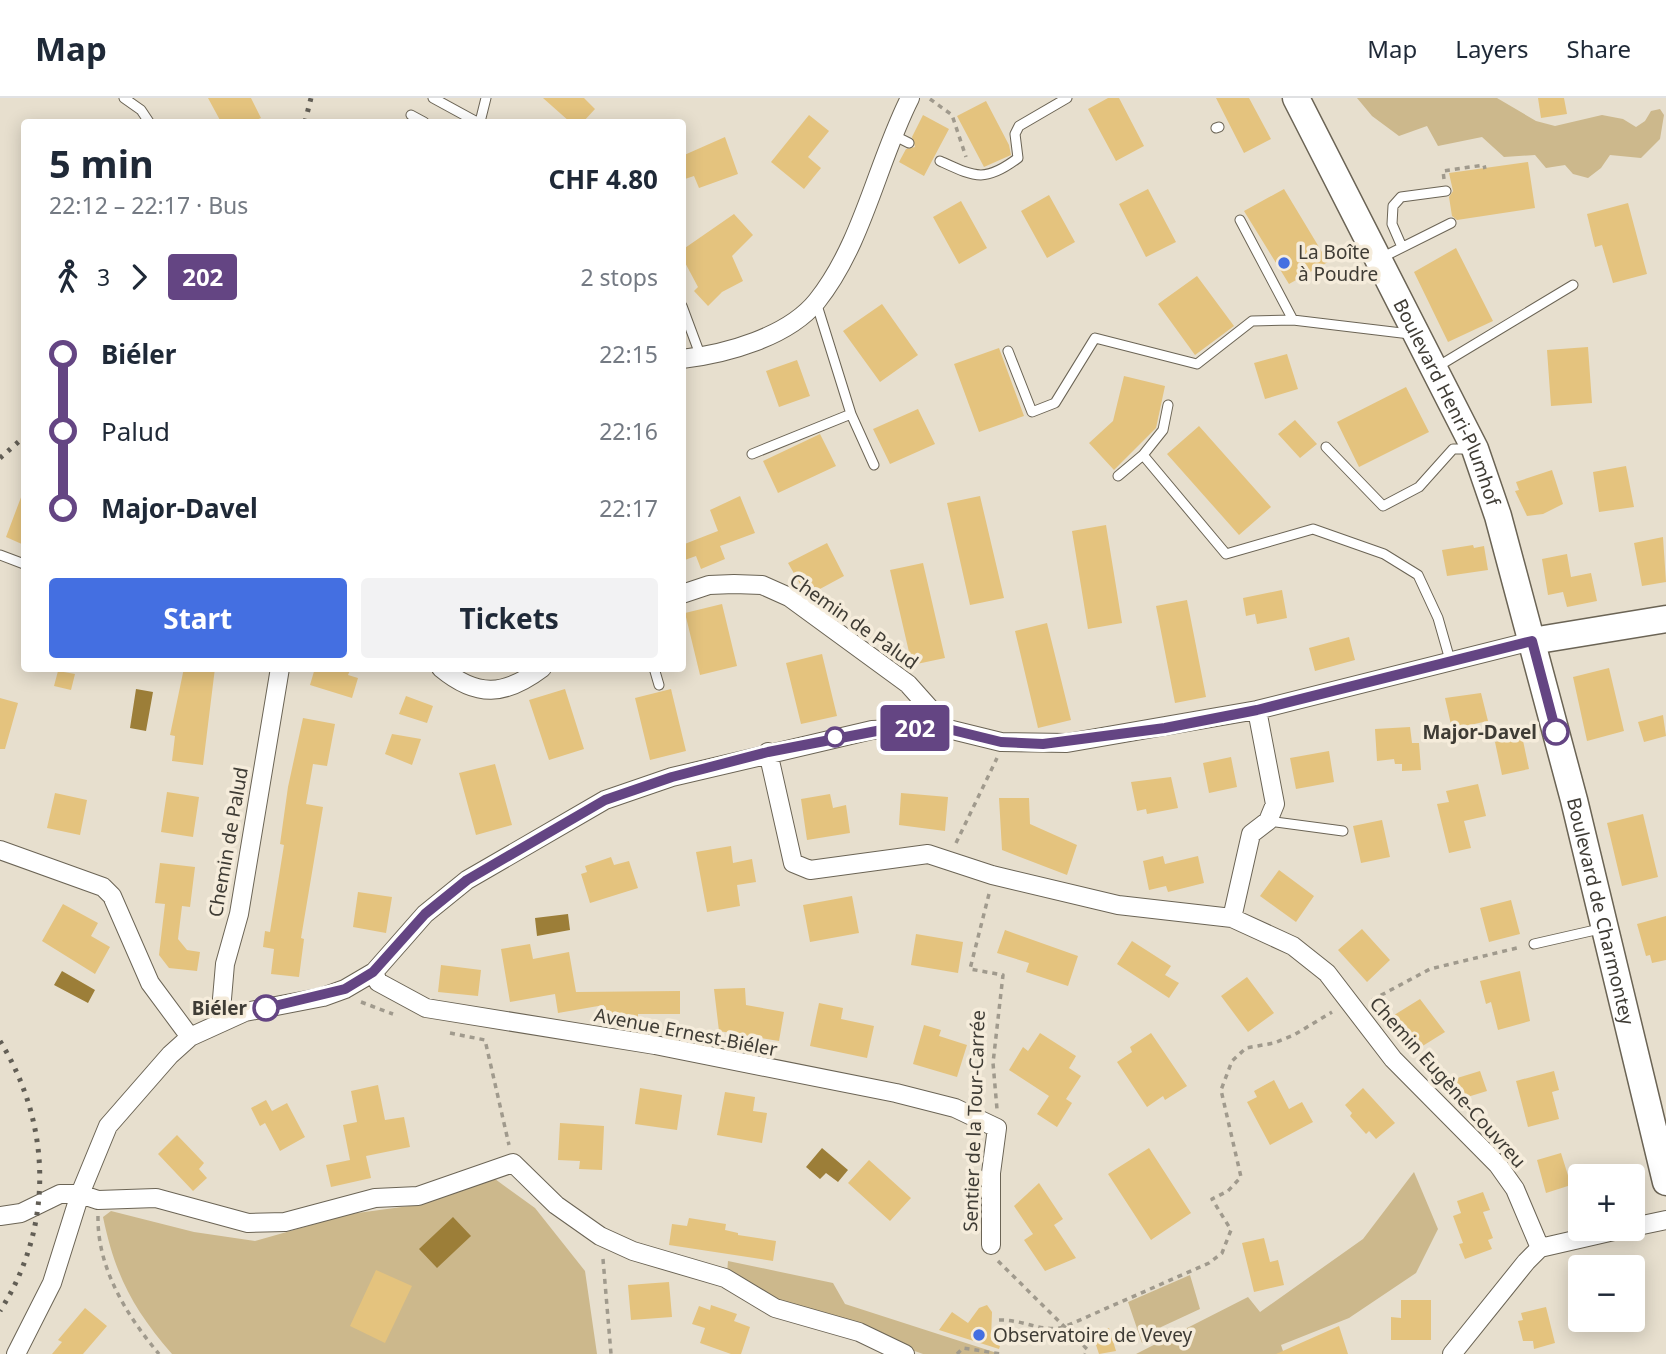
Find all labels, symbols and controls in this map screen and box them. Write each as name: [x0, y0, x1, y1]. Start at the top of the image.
text: Map: [35, 26, 107, 71]
text: Map: [1367, 32, 1417, 65]
text: Layers: [1455, 32, 1529, 65]
text: Share: [1567, 32, 1631, 65]
text: 5 min: [49, 137, 154, 189]
text: CHF 4.80: [548, 161, 658, 197]
text: 22:12 – 22:17 · Bus: [49, 189, 248, 221]
place label: La Boîte à Poudre: [1298, 239, 1378, 287]
marker: La Boîte à Poudre: [1276, 255, 1292, 271]
icon: walk: [49, 258, 87, 296]
icon: forward: [120, 258, 158, 296]
text: 202: [182, 260, 223, 293]
text: 3: [97, 261, 110, 293]
text: 2 stops: [580, 261, 658, 293]
street label: Boulevard Henri-Plumhof: [1387, 294, 1507, 511]
text: Biéler: [101, 336, 176, 372]
text: 22:15: [599, 338, 658, 370]
text: Palud: [101, 413, 170, 449]
text: 22:16: [599, 415, 658, 447]
text: Major-Davel: [101, 490, 258, 526]
text: 22:17: [599, 492, 658, 524]
street label: Chemin de Palud: [784, 567, 924, 675]
button: Start: [49, 578, 347, 658]
button: Tickets: [361, 578, 658, 658]
line badge: 202: [875, 705, 955, 751]
text: 202: [894, 711, 936, 744]
place label: Major-Davel: [1422, 719, 1537, 745]
marker: Major-Davel: [1543, 719, 1569, 745]
unlabelled marker: [825, 727, 845, 747]
street label: Chemin de Palud: [202, 765, 254, 919]
street label: Boulevard de Charmontey: [1561, 795, 1641, 1028]
street label: Chemin Eugène-Couvreu: [1364, 991, 1532, 1173]
place label: Biéler: [192, 995, 247, 1021]
marker: Biéler: [253, 995, 279, 1021]
street label: Avenue Ernest-Biéler: [592, 1001, 780, 1063]
street label: Sentier de la Tour-Carrée: [957, 1010, 991, 1232]
map controls: [1568, 1164, 1645, 1332]
button: +: [1568, 1164, 1645, 1241]
button: −: [1568, 1255, 1645, 1332]
place label: Observatoire de Vevey: [993, 1322, 1193, 1348]
marker: Observatoire de Vevey: [971, 1327, 987, 1343]

